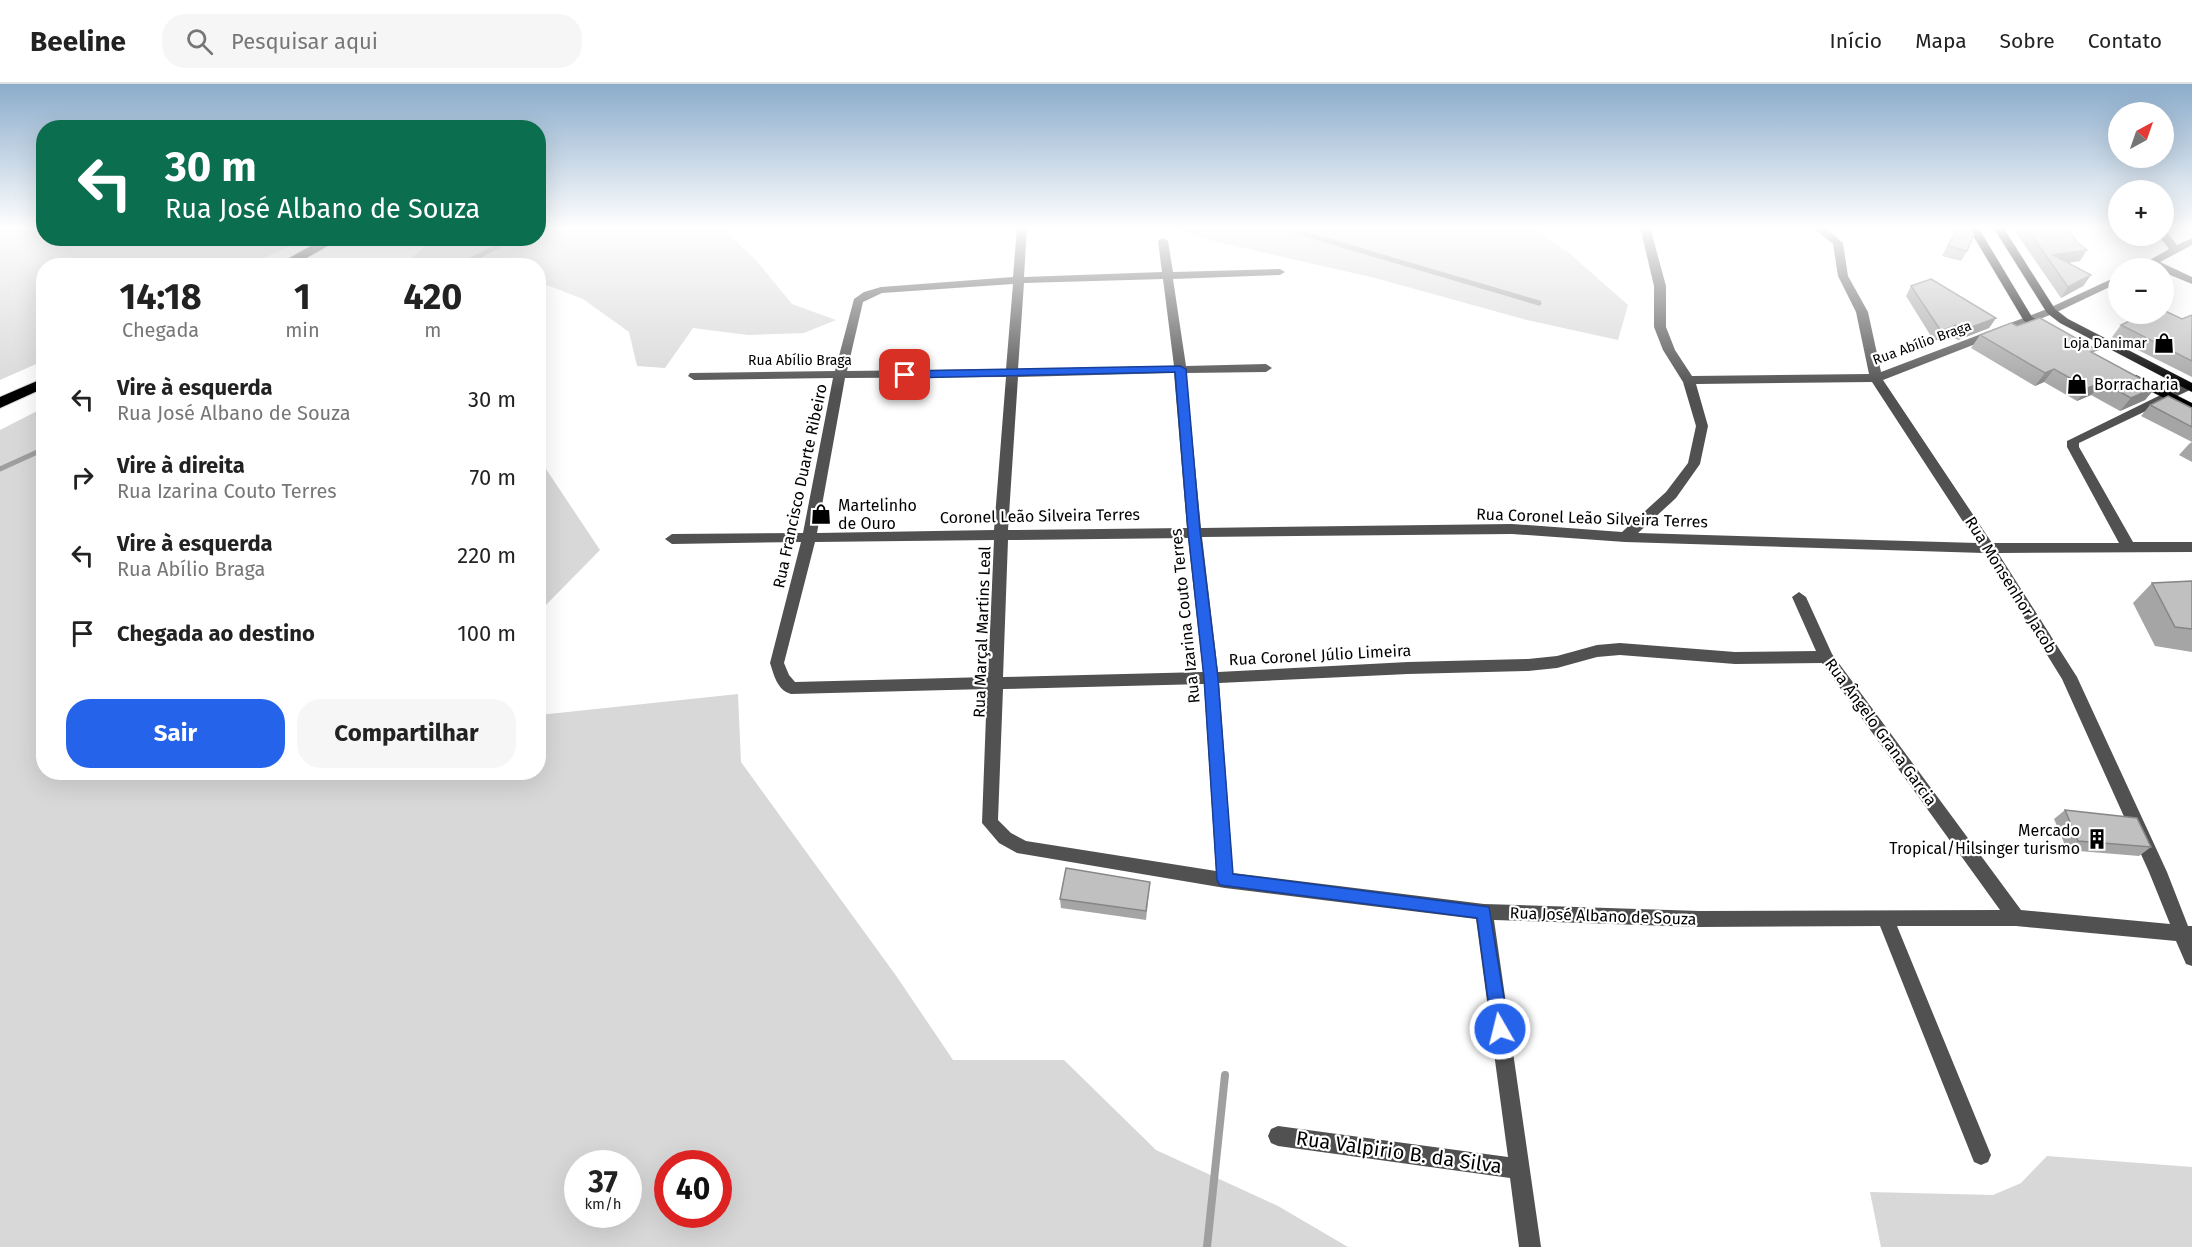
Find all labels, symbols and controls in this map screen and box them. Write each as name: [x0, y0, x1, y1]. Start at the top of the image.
search box: [162, 14, 582, 68]
text: Beeline: [30, 25, 126, 58]
icon: search: [183, 25, 216, 58]
text: Pesquisar aqui: [231, 28, 378, 55]
text: Início: [1829, 28, 1882, 54]
text: Mapa: [1915, 28, 1967, 54]
text: Sobre: [2000, 28, 2055, 54]
text: Contato: [2088, 28, 2162, 54]
north arrow: [2108, 102, 2174, 168]
map controls: [2108, 102, 2174, 324]
text: 30 m: [165, 142, 257, 192]
icon: left: [66, 144, 144, 222]
button: +: [2108, 180, 2174, 246]
text: Rua José Albano de Souza: [165, 193, 480, 225]
button: −: [2108, 258, 2174, 324]
text: 14:18: [120, 275, 202, 319]
text: 1: [294, 275, 311, 319]
text: 420: [403, 275, 462, 319]
street label: Rua Abílio Braga: [1870, 317, 1974, 369]
text: Chegada: [122, 318, 199, 342]
text: min: [285, 318, 320, 342]
text: m: [424, 318, 441, 342]
shop icon: Loja Danimar: [2152, 331, 2176, 355]
place label: Loja Danimar: [2063, 335, 2148, 352]
pin: [879, 349, 930, 400]
street label: Rua Abílio Braga: [748, 352, 852, 369]
icon: arrive: [888, 358, 921, 391]
shop icon: Borracharia: [2065, 372, 2089, 396]
text: Vire à esquerda: [117, 374, 273, 401]
place label: Borracharia: [2094, 375, 2179, 394]
street label: Rua Francisco Duarte Ribeiro: [769, 382, 831, 590]
icon: left: [66, 383, 99, 416]
text: 30 m: [468, 386, 516, 413]
text: Rua José Albano de Souza: [117, 401, 351, 425]
text: Vire à direita: [117, 452, 245, 479]
icon: right: [66, 461, 99, 494]
text: 70 m: [470, 464, 516, 491]
text: Rua Izarina Couto Terres: [117, 479, 337, 503]
place label: Martelinho de Ouro: [838, 496, 917, 533]
shop icon: Martelinho de Ouro: [809, 502, 833, 526]
street label: Rua Coronel Leão Silveira Terres: [1476, 504, 1708, 532]
street label: Coronel Leão Silveira Terres: [940, 505, 1140, 527]
street label: Rua Monsenhor Jacob: [1961, 513, 2061, 657]
street label: Rua Izarina Couto Terres: [1166, 528, 1204, 704]
text: Vire à esquerda: [117, 530, 273, 557]
icon: left: [66, 539, 99, 572]
text: 220 m: [457, 542, 516, 569]
street label: Rua Marçal Martins Leal: [970, 546, 996, 718]
text: Rua Abílio Braga: [117, 557, 265, 581]
icon: arrive: [66, 617, 99, 650]
text: Chegada ao destino: [117, 620, 315, 647]
text: 100 m: [457, 620, 516, 647]
street label: Rua Coronel Júlio Limeira: [1228, 641, 1412, 669]
street label: Rua Ângelo Grana Garcia: [1821, 654, 1942, 809]
button: Sair: [66, 699, 285, 768]
button: Compartilhar: [297, 699, 516, 768]
place label: Mercado Tropical/Hilsinger turismo: [1889, 821, 2080, 858]
building icon: Mercado Tropical/Hilsinger turismo: [2085, 827, 2109, 851]
street label: Rua José Albano de Souza: [1509, 903, 1697, 929]
position arrow: [1468, 997, 1532, 1061]
street label: Rua Valpirio B. da Silva: [1295, 1126, 1503, 1178]
speed limit sign: 40: [654, 1150, 732, 1228]
text: 37: [588, 1164, 618, 1200]
text: km/h: [584, 1195, 622, 1213]

